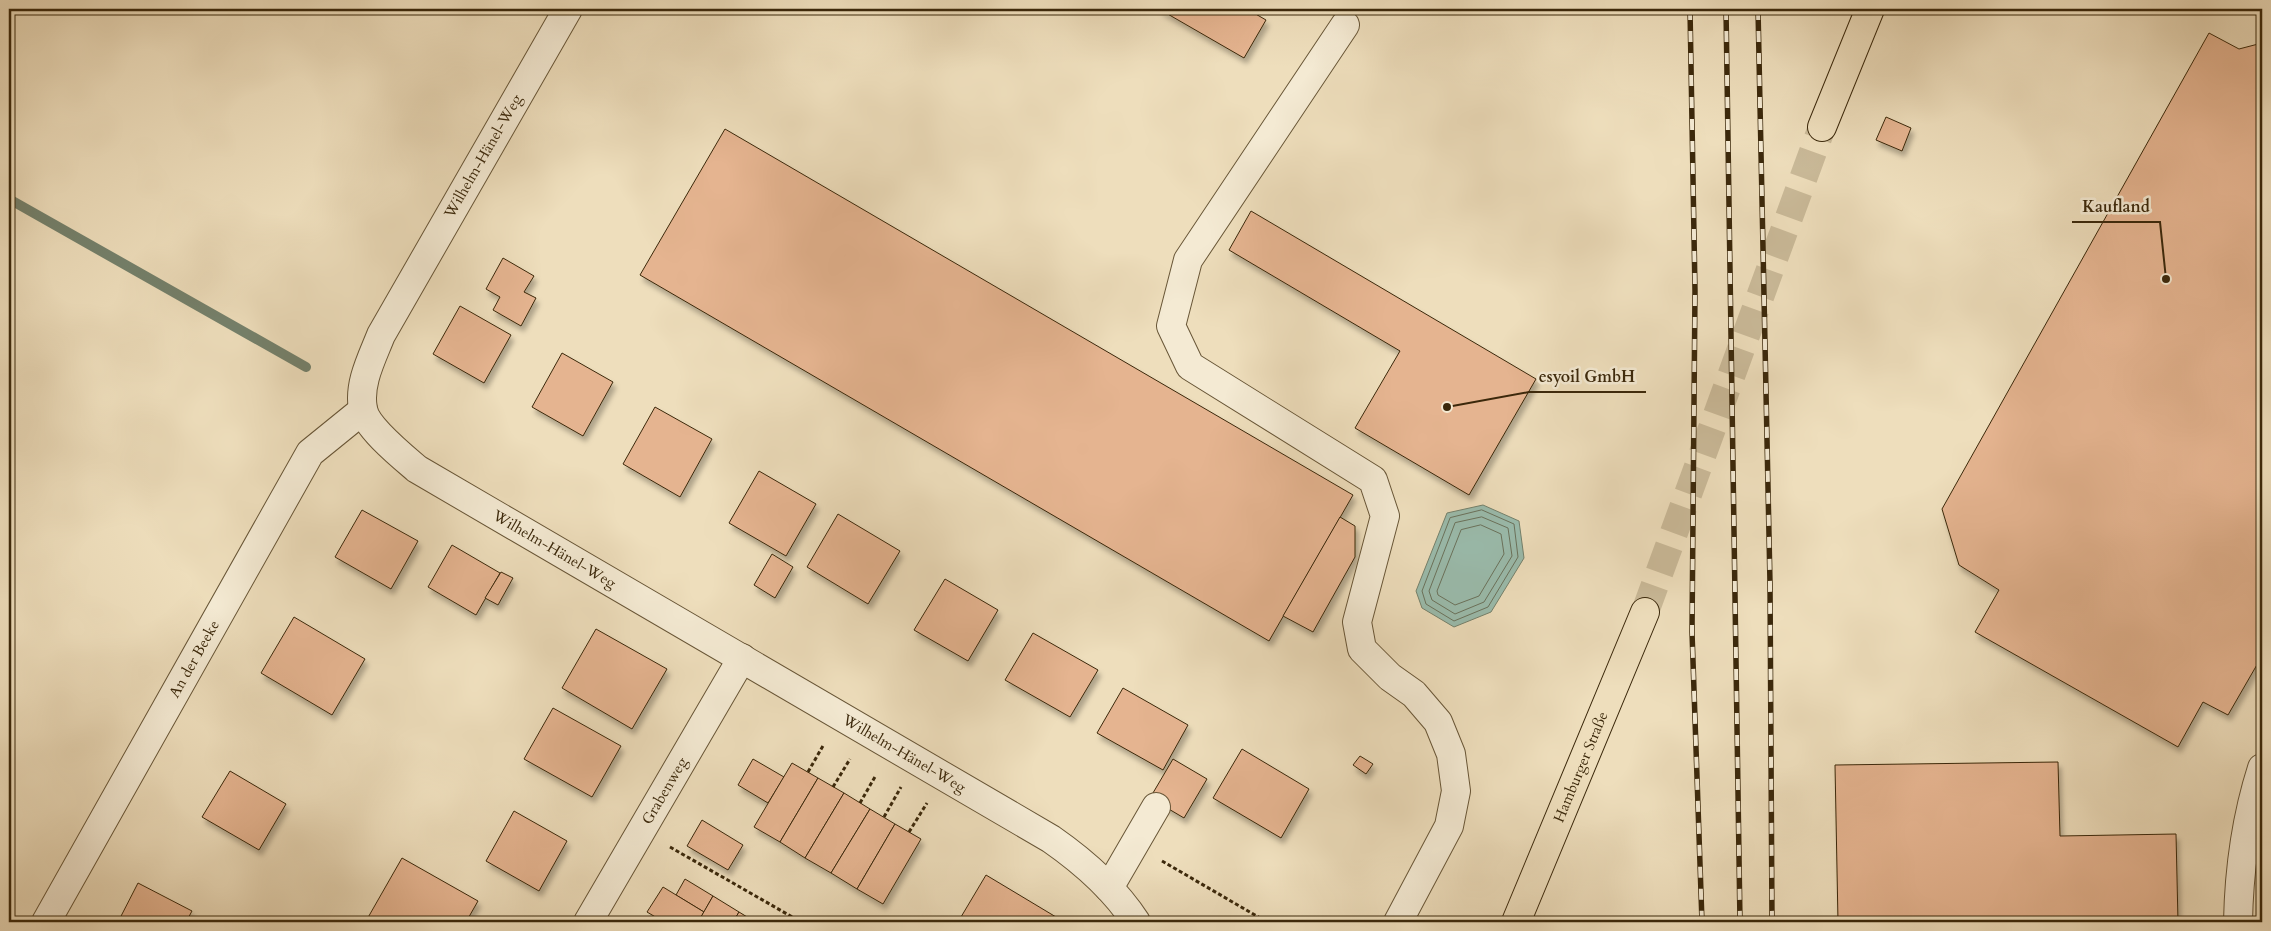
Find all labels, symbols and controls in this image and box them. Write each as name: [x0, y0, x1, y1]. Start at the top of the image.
street label: Wilhelm-Hänel-Weg: [439, 90, 527, 222]
callout: Kaufland: [2072, 191, 2160, 222]
text: Kaufland: [2082, 196, 2150, 218]
callout: esyoil GmbH: [1529, 361, 1646, 392]
text: esyoil GmbH: [1539, 366, 1635, 388]
street label: Wilhelm-Hänel-Weg: [488, 505, 620, 593]
street label: An der Beeke: [164, 616, 224, 701]
street label: Hamburger Straße: [1549, 708, 1613, 825]
street label: Wilhelm-Hänel-Weg: [838, 709, 970, 798]
street label: Grabenweg: [637, 753, 692, 828]

